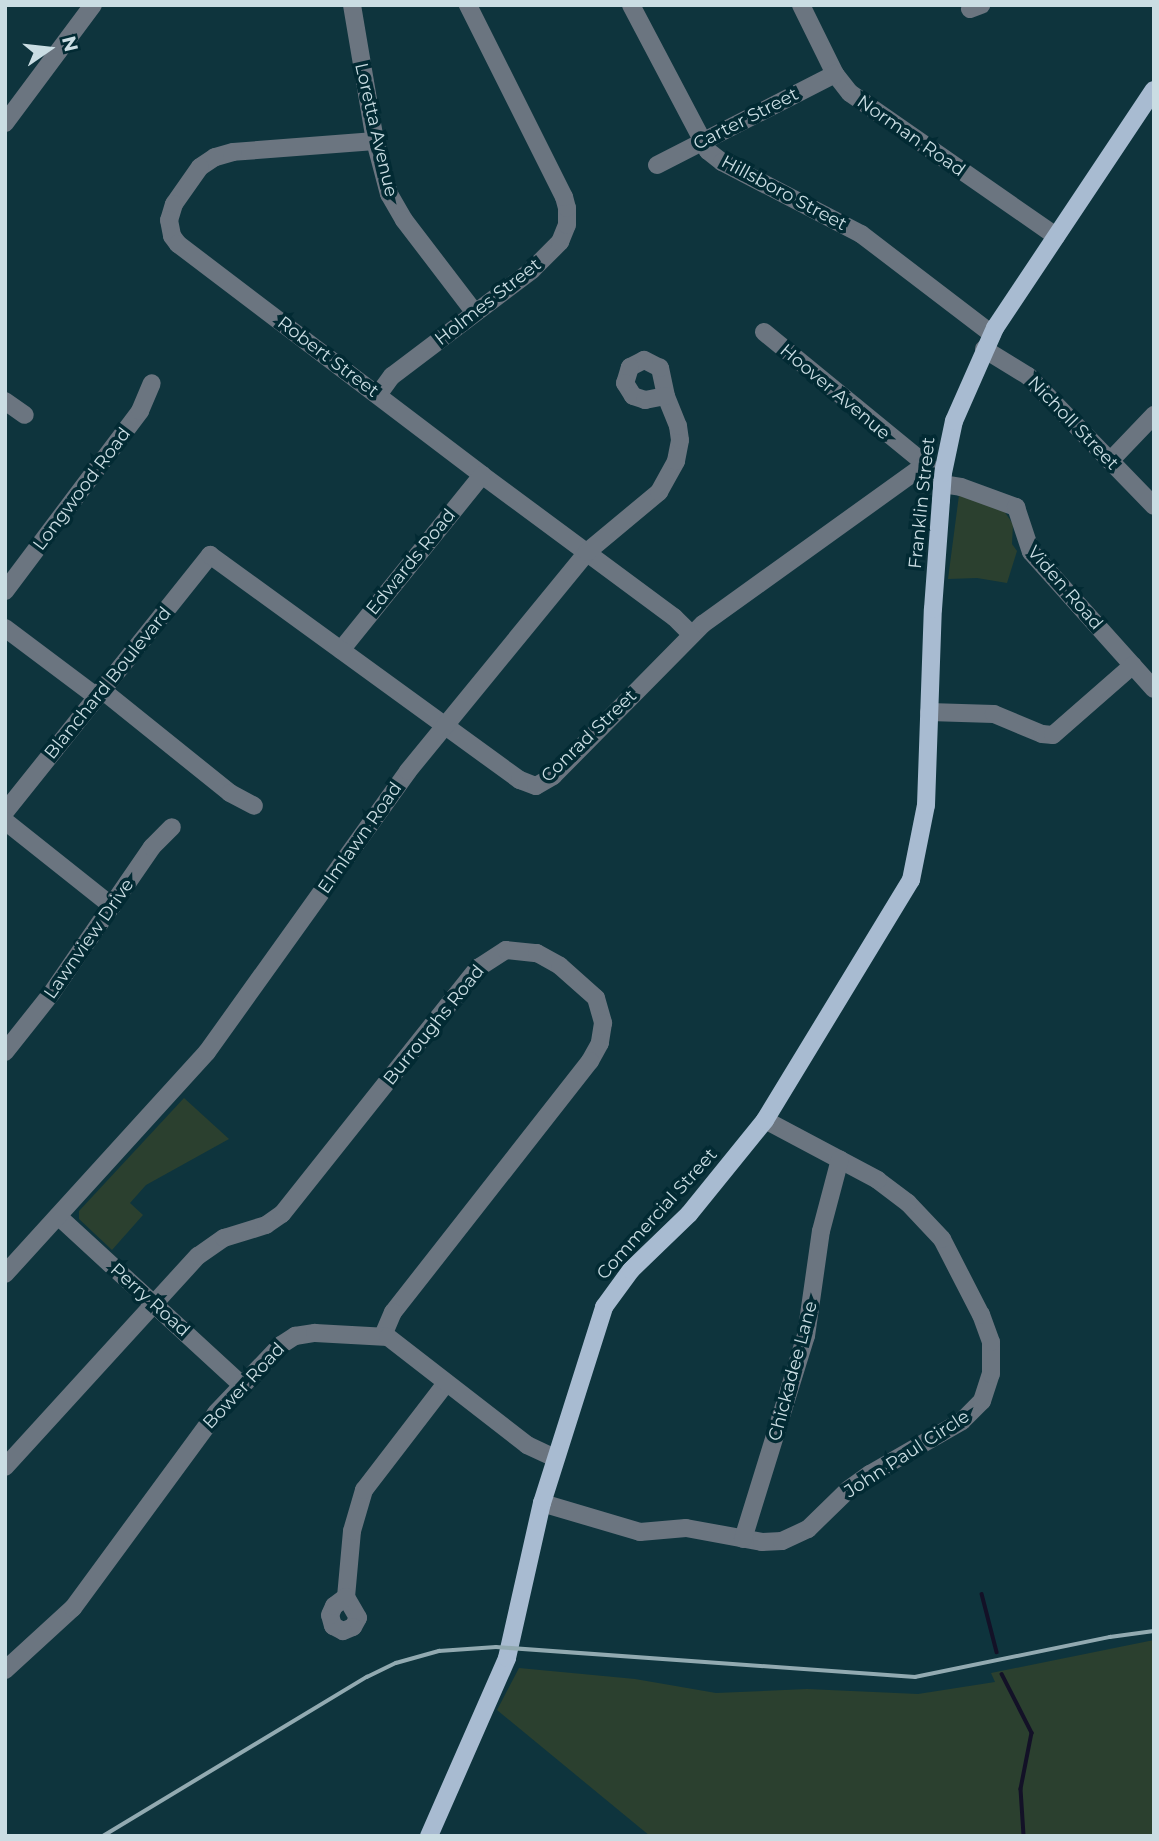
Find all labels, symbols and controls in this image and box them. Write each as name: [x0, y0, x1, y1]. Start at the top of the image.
north arrow: [14, 14, 84, 84]
text: N: [57, 34, 83, 54]
street label: Loretta Avenue: [350, 61, 402, 199]
street label: Carter Street: [690, 83, 802, 155]
street label: Norman Road: [853, 91, 969, 181]
street label: Hillsboro Street: [718, 151, 850, 235]
street label: Holmes Street: [431, 254, 545, 350]
street label: Robert Street: [273, 312, 383, 402]
street label: Hoover Avenue: [776, 340, 894, 444]
street label: Nicholl Street: [1023, 372, 1123, 474]
street label: Longwood Road: [29, 423, 135, 555]
street label: Franklin Street: [904, 436, 940, 570]
street label: Edwards Road: [362, 505, 460, 619]
street label: Viden Road: [1023, 542, 1107, 634]
street label: Blanchard Boulevard: [40, 603, 176, 763]
street label: Conrad Street: [537, 685, 641, 787]
street label: Elmlawn Road: [314, 778, 406, 898]
street label: Lawnview Drive: [39, 875, 139, 1003]
street label: Burroughs Road: [379, 961, 489, 1089]
street label: Commercial Street: [592, 1144, 722, 1284]
street label: Perry Road: [106, 1259, 194, 1341]
street label: Chickadee Lane: [764, 1299, 822, 1443]
street label: Bower Road: [199, 1338, 289, 1434]
street label: John Paul Circle: [840, 1406, 974, 1502]

